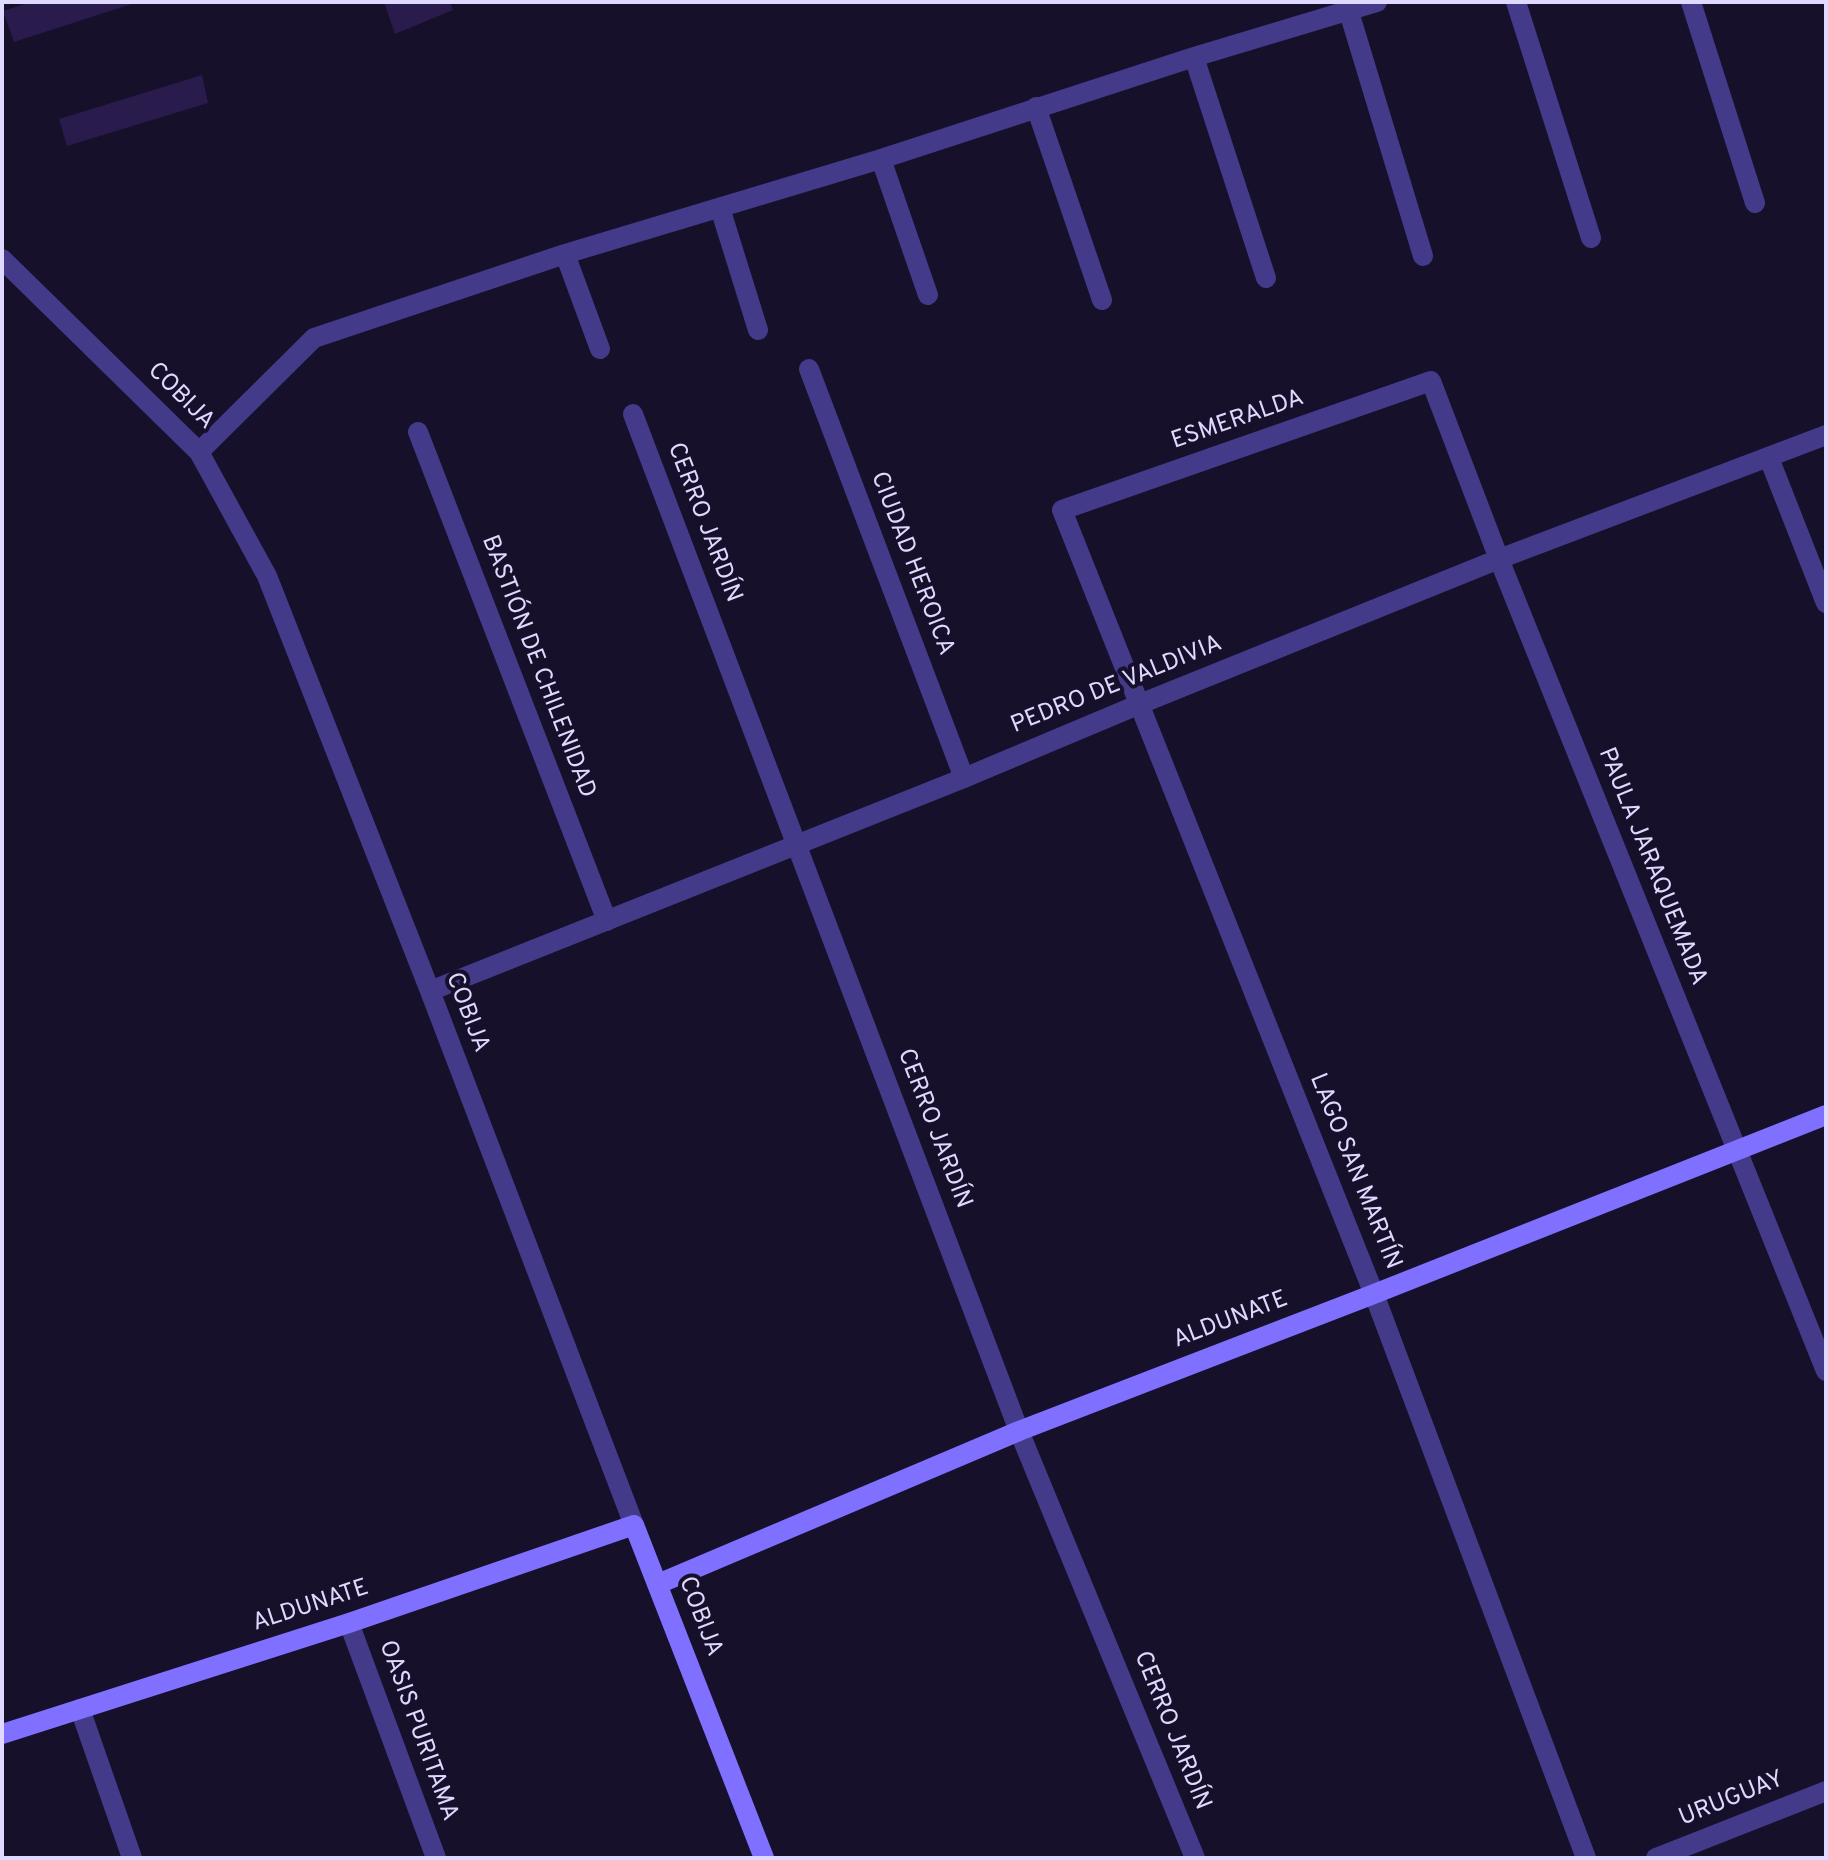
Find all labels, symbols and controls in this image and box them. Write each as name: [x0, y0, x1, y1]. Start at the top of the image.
street label: COBIJA: [140, 357, 220, 437]
street label: ESMERALDA: [1168, 385, 1308, 457]
street label: CERRO JARDÍN: [659, 439, 747, 607]
street label: CIUDAD HEROICA: [863, 468, 959, 660]
street label: BASTIÓN DE CHILENIDAD: [474, 532, 600, 802]
street label: PEDRO DE VALDIVIA: [1007, 631, 1227, 741]
street label: PAULA JARAQUEMADA: [1590, 744, 1712, 990]
street label: COBIJA: [438, 969, 494, 1057]
street label: CERRO JARDÍN: [889, 1045, 977, 1213]
street label: LAGO SAN MARTÍN: [1302, 1070, 1406, 1274]
street label: ALDUNATE: [1170, 1286, 1292, 1356]
street label: COBIJA: [671, 1573, 727, 1661]
street label: ALDUNATE: [249, 1575, 373, 1639]
street label: OASIS PURITAMA: [371, 1637, 463, 1825]
street label: CERRO JARDÍN: [1126, 1647, 1216, 1815]
street label: URUGUAY: [1675, 1766, 1789, 1834]

